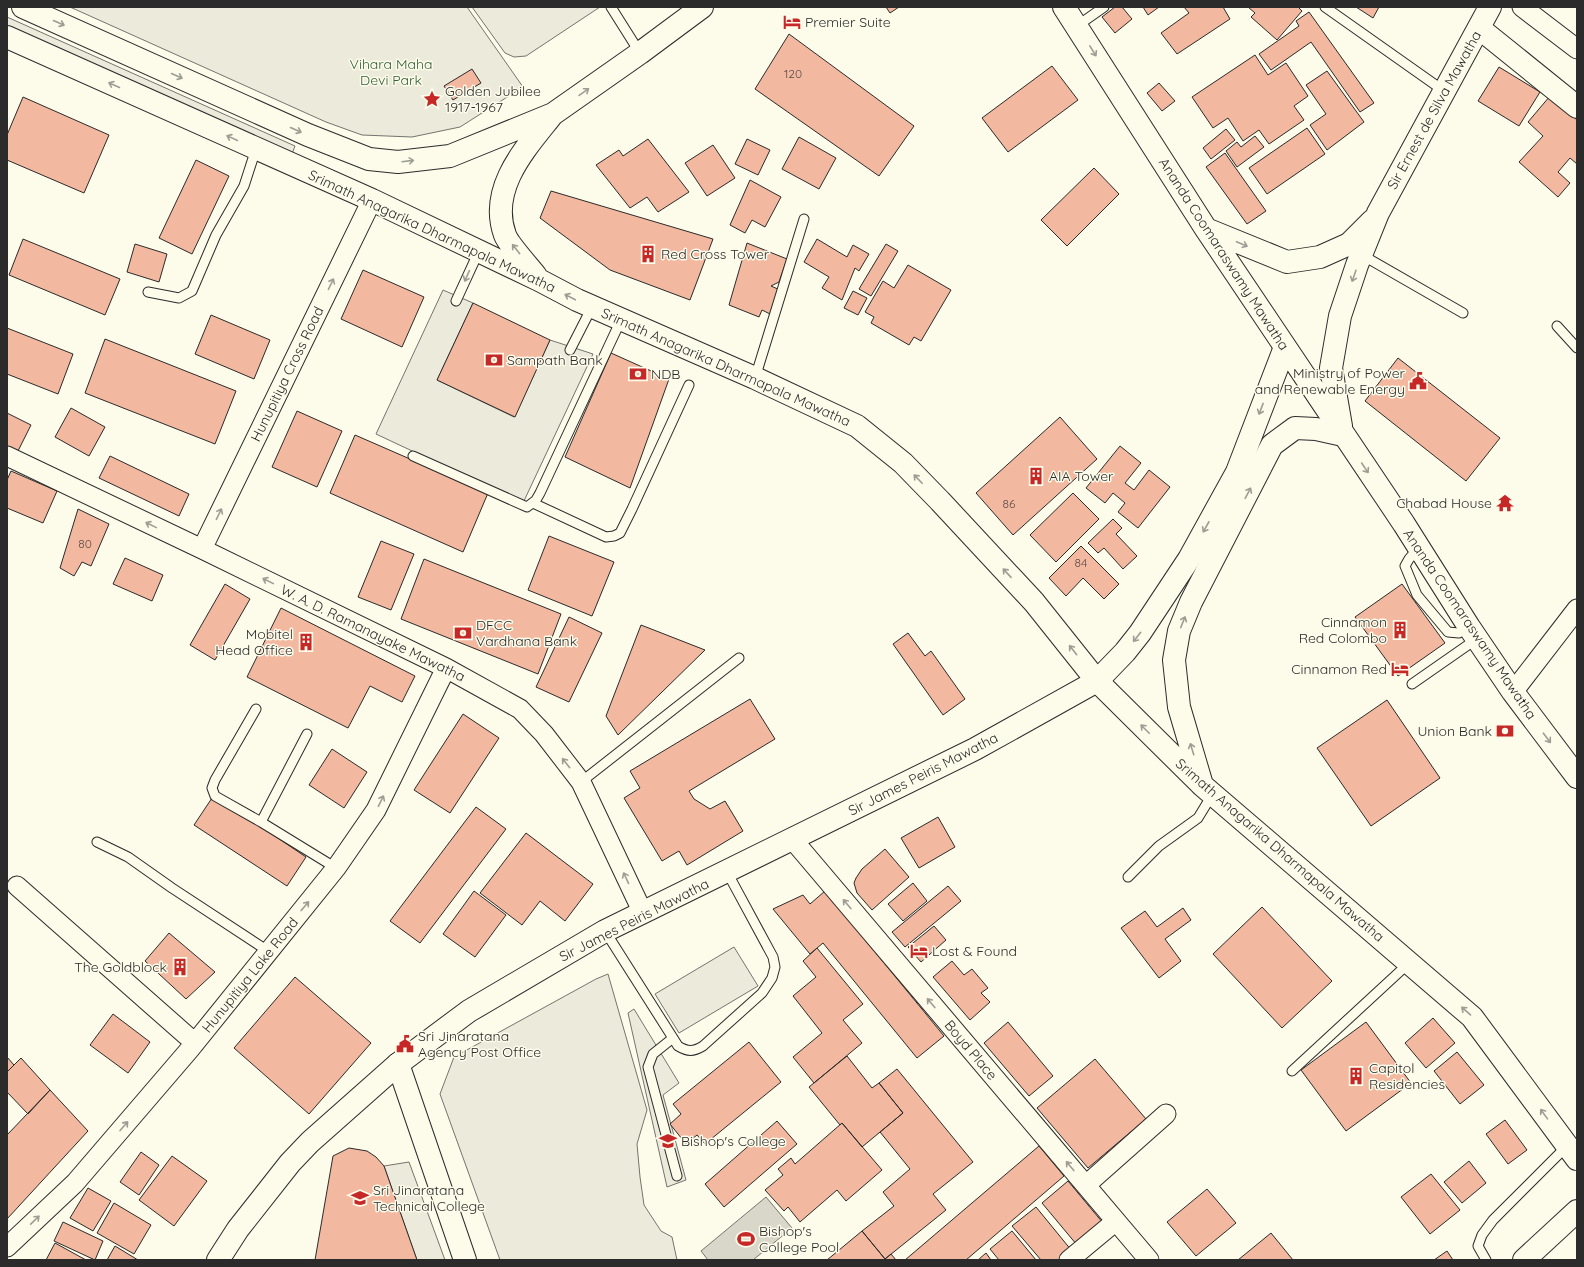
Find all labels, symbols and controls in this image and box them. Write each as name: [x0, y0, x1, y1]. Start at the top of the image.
hotel icon: Premier Suite: [782, 12, 802, 32]
place label: Premier Suite: [805, 13, 891, 31]
one-way arrow: [52, 20, 64, 27]
street label: Sir Ernest de Silva Mawatha: [1383, 28, 1485, 192]
one-way arrow: [1090, 45, 1098, 57]
park label: Vihara Maha Devi Park: [350, 55, 432, 89]
house number: 120: [784, 66, 802, 81]
one-way arrow: [171, 73, 183, 81]
one-way arrow: [108, 80, 120, 88]
place label: Golden Jubilee 1917-1967: [445, 82, 541, 116]
one-way arrow: [579, 88, 590, 96]
place icon: Golden Jubilee 1917-1967: [422, 89, 442, 109]
one-way arrow: [289, 127, 301, 134]
one-way arrow: [227, 134, 239, 142]
street label: Ananda Coomaraswamy Mawatha: [1155, 154, 1293, 354]
one-way arrow: [401, 158, 414, 165]
street label: Srimath Anagarika Dharmapala Mawatha: [305, 166, 559, 296]
one-way arrow: [1236, 241, 1248, 248]
one-way arrow: [511, 244, 520, 255]
building icon: Red Cross Tower: [638, 244, 658, 264]
place label: Red Cross Tower: [661, 245, 770, 263]
one-way arrow: [1349, 269, 1357, 281]
one-way arrow: [463, 270, 470, 282]
one-way arrow: [328, 278, 336, 290]
one-way arrow: [564, 292, 576, 300]
street label: Hunupitiya Cross Road: [246, 304, 328, 444]
street label: Srimath Anagarika Dharmapala Mawatha: [599, 304, 853, 430]
bank icon: Sampath Bank: [484, 350, 504, 370]
place label: Sampath Bank: [507, 351, 603, 369]
bank icon: NDB: [628, 364, 648, 384]
place label: Ministry of Power and Renewable Energy: [1255, 364, 1406, 398]
place label: NDB: [651, 365, 680, 383]
public building icon: Ministry of Power and Renewable Energy: [1408, 371, 1428, 391]
one-way arrow: [1256, 403, 1264, 415]
one-way arrow: [1361, 462, 1369, 473]
building icon: AIA Tower: [1026, 466, 1046, 486]
place label: AIA Tower: [1049, 467, 1114, 485]
one-way arrow: [914, 474, 923, 484]
one-way arrow: [1244, 487, 1252, 499]
temple icon: Chabad House: [1495, 493, 1515, 513]
place label: Chabad House: [1396, 494, 1492, 512]
house number: 86: [1003, 496, 1016, 511]
one-way arrow: [216, 508, 223, 520]
one-way arrow: [145, 521, 157, 528]
one-way arrow: [1202, 521, 1209, 533]
street label: Ananda Coomaraswamy Mawatha: [1399, 525, 1541, 723]
house number: 80: [78, 536, 92, 551]
house number: 84: [1075, 555, 1087, 570]
one-way arrow: [1003, 568, 1012, 578]
one-way arrow: [262, 577, 274, 584]
street label: W. A. D. Ramanayake Mawatha: [278, 580, 468, 686]
place label: Cinnamon Red Colombo: [1299, 613, 1387, 647]
place label: DFCC Vardhana Bank: [476, 616, 577, 650]
one-way arrow: [1179, 617, 1187, 629]
building icon: Cinnamon Red Colombo: [1390, 620, 1410, 640]
bank icon: DFCC Vardhana Bank: [453, 623, 473, 643]
place label: Mobitel Head Office: [215, 625, 293, 659]
one-way arrow: [1132, 631, 1141, 642]
building icon: Mobitel Head Office: [296, 632, 316, 652]
one-way arrow: [1068, 645, 1077, 656]
hotel icon: Cinnamon Red: [1390, 659, 1410, 679]
place label: Cinnamon Red: [1291, 660, 1387, 678]
bank icon: Union Bank: [1495, 721, 1515, 741]
place label: Union Bank: [1417, 722, 1492, 740]
one-way arrow: [1140, 724, 1150, 734]
street label: Sir James Peiris Mawatha: [845, 728, 1001, 820]
one-way arrow: [1543, 732, 1552, 743]
one-way arrow: [1188, 743, 1195, 756]
street label: Srimath Anagarika Dharmapala Mawatha: [1172, 754, 1388, 946]
one-way arrow: [562, 758, 571, 769]
one-way arrow: [378, 796, 385, 808]
one-way arrow: [622, 872, 629, 884]
street label: Sir James Peiris Mawatha: [556, 874, 712, 966]
one-way arrow: [843, 898, 852, 909]
one-way arrow: [300, 901, 309, 912]
street label: Hunupitiya Lake Road: [198, 914, 302, 1036]
hotel icon: Lost & Found: [909, 941, 929, 961]
place label: Lost & Found: [932, 942, 1017, 960]
building icon: The Goldblock: [170, 957, 190, 977]
place label: The Goldblock: [74, 958, 167, 976]
one-way arrow: [927, 997, 936, 1008]
one-way arrow: [1460, 1006, 1471, 1015]
street label: Boyd Place: [941, 1016, 1001, 1084]
place label: Sri Jinaratana Agency Post Office: [418, 1027, 541, 1061]
public building icon: Sri Jinaratana Agency Post Office: [395, 1034, 415, 1054]
place label: Capitol Residencies: [1369, 1059, 1445, 1093]
building icon: Capitol Residencies: [1346, 1066, 1366, 1086]
one-way arrow: [1540, 1109, 1548, 1120]
one-way arrow: [119, 1121, 128, 1131]
school or university icon: Bishop's College: [658, 1131, 678, 1151]
place label: Bishop's College: [681, 1132, 786, 1150]
one-way arrow: [1065, 1161, 1074, 1171]
place label: Sri Jinaratana Technical College: [373, 1181, 485, 1215]
school or university icon: Sri Jinaratana Technical College: [350, 1188, 370, 1208]
one-way arrow: [30, 1215, 40, 1225]
place label: Bishop's College Pool: [759, 1222, 839, 1256]
sports icon: Bishop's College Pool: [736, 1229, 756, 1249]

